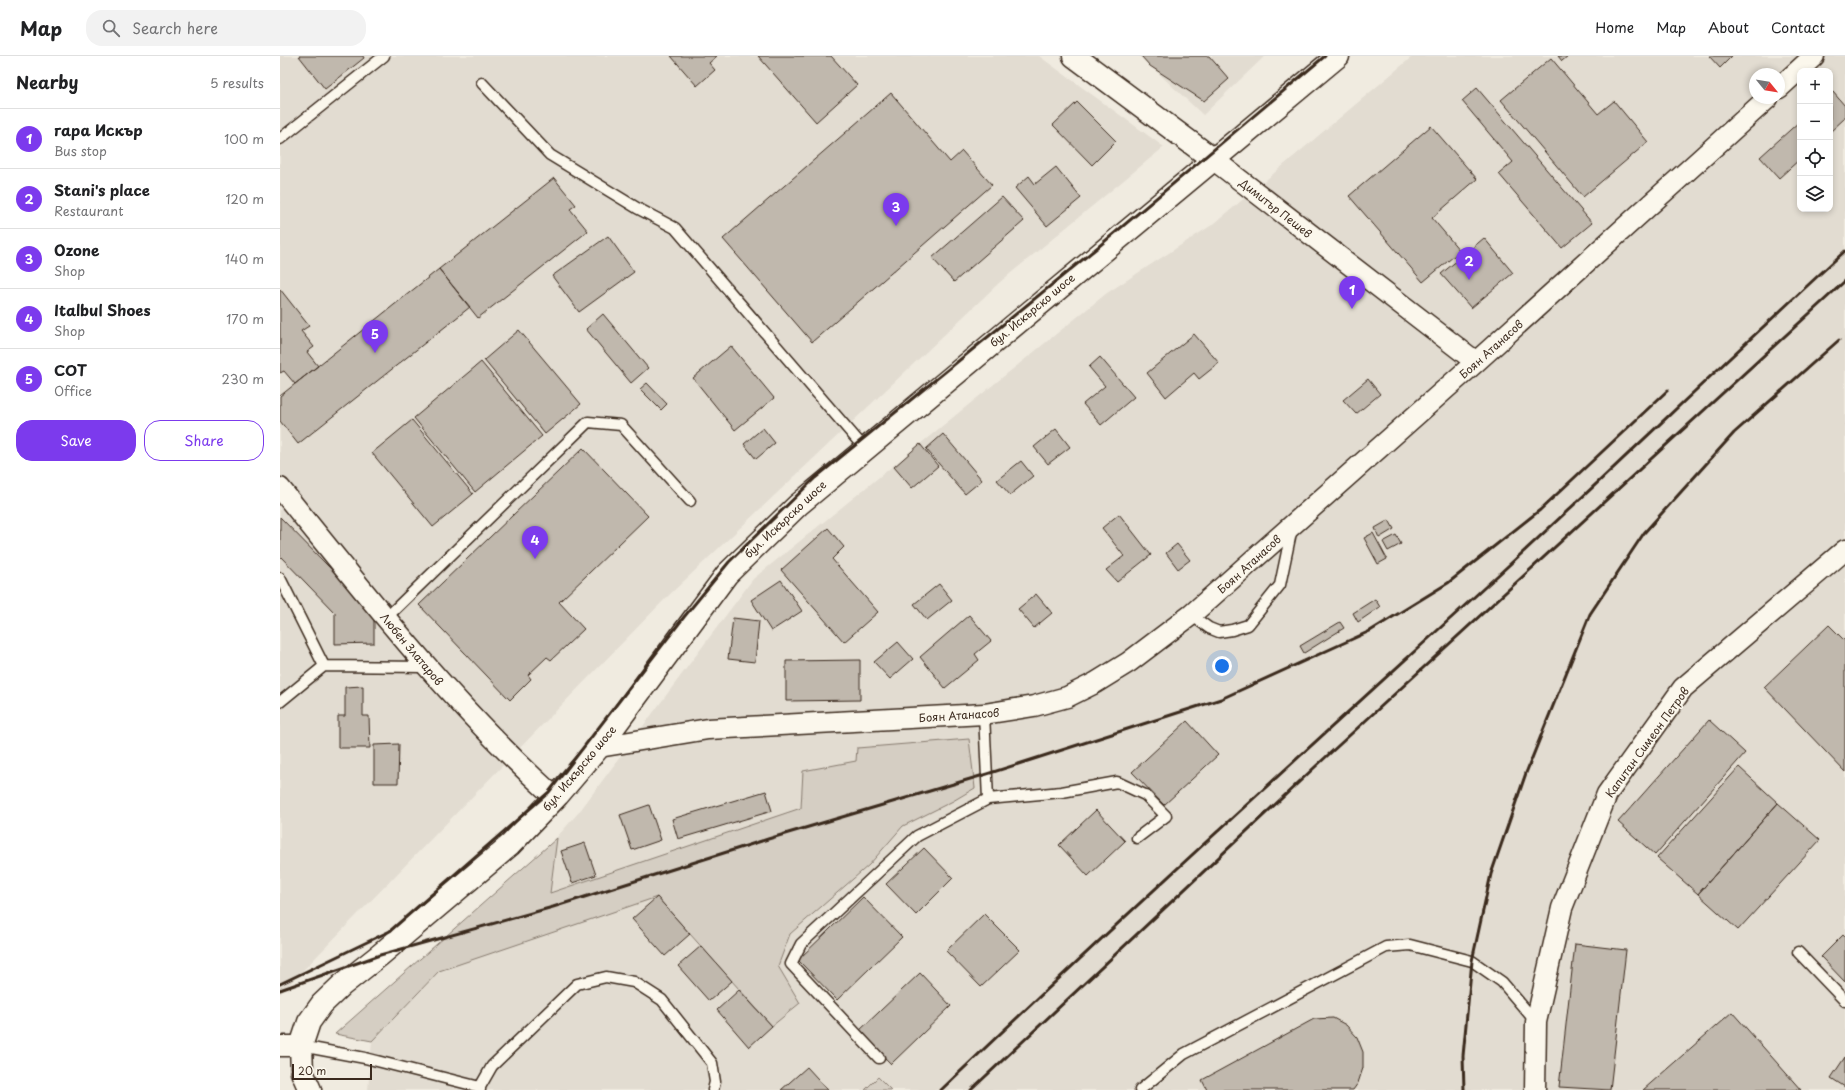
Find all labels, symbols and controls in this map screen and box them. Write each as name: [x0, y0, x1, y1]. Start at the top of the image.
search box: [86, 10, 366, 46]
text: Map: [20, 14, 62, 42]
text: Search here: [132, 16, 218, 39]
icon: search: [100, 17, 122, 39]
text: Home: [1595, 17, 1634, 38]
text: Map: [1656, 17, 1686, 38]
text: About: [1708, 17, 1749, 38]
text: Contact: [1771, 17, 1825, 38]
north arrow: [1749, 68, 1785, 104]
map controls: [1797, 68, 1833, 212]
button: +: [1797, 68, 1833, 104]
text: Nearby: [16, 69, 78, 95]
text: 5 results: [210, 73, 264, 92]
button: −: [1797, 104, 1833, 140]
text: гара Искър: [54, 118, 143, 141]
text: 1: [26, 129, 32, 148]
text: 100 m: [224, 129, 264, 148]
button: locate: [1797, 140, 1833, 176]
text: Bus stop: [54, 141, 107, 160]
street label: Димитър Пешев: [1235, 174, 1316, 242]
button: layers: [1797, 176, 1833, 212]
text: Stani's place: [54, 178, 150, 201]
text: 2: [24, 189, 34, 208]
text: 120 m: [225, 189, 264, 208]
pin: 3: [883, 193, 909, 226]
text: Restaurant: [54, 201, 124, 220]
text: Ozone: [54, 238, 99, 261]
pin: 2: [1456, 247, 1482, 280]
text: 3: [25, 249, 33, 268]
text: 140 m: [225, 249, 264, 268]
text: Shop: [54, 261, 85, 280]
street label: бул. Искърско шосе: [986, 269, 1078, 351]
pin: 1: [1339, 276, 1365, 309]
text: Italbul Shoes: [54, 298, 151, 321]
text: 4: [25, 309, 33, 328]
text: 170 m: [226, 309, 264, 328]
street label: Боян Атанасов: [1455, 316, 1527, 382]
pin: 5: [362, 320, 388, 353]
text: Shop: [54, 321, 85, 340]
text: СОТ: [54, 358, 87, 381]
text: 5: [25, 369, 33, 388]
text: 230 m: [222, 369, 264, 388]
text: Office: [54, 381, 92, 400]
button: Save: [16, 420, 136, 461]
button: Share: [144, 420, 264, 461]
street label: бул. Искърско шосе: [740, 476, 830, 562]
pin: 4: [522, 526, 548, 559]
street label: Боян Атанасов: [1213, 531, 1285, 597]
street label: Любен Златаров: [377, 609, 448, 689]
your location: [1212, 656, 1232, 676]
street label: Капитан Симеон Петров: [1601, 683, 1693, 801]
street label: Боян Атанасов: [918, 704, 1000, 726]
street label: бул. Искърско шосе: [538, 722, 620, 814]
scale bar: [292, 1062, 372, 1081]
text: 20 m: [298, 1062, 326, 1079]

